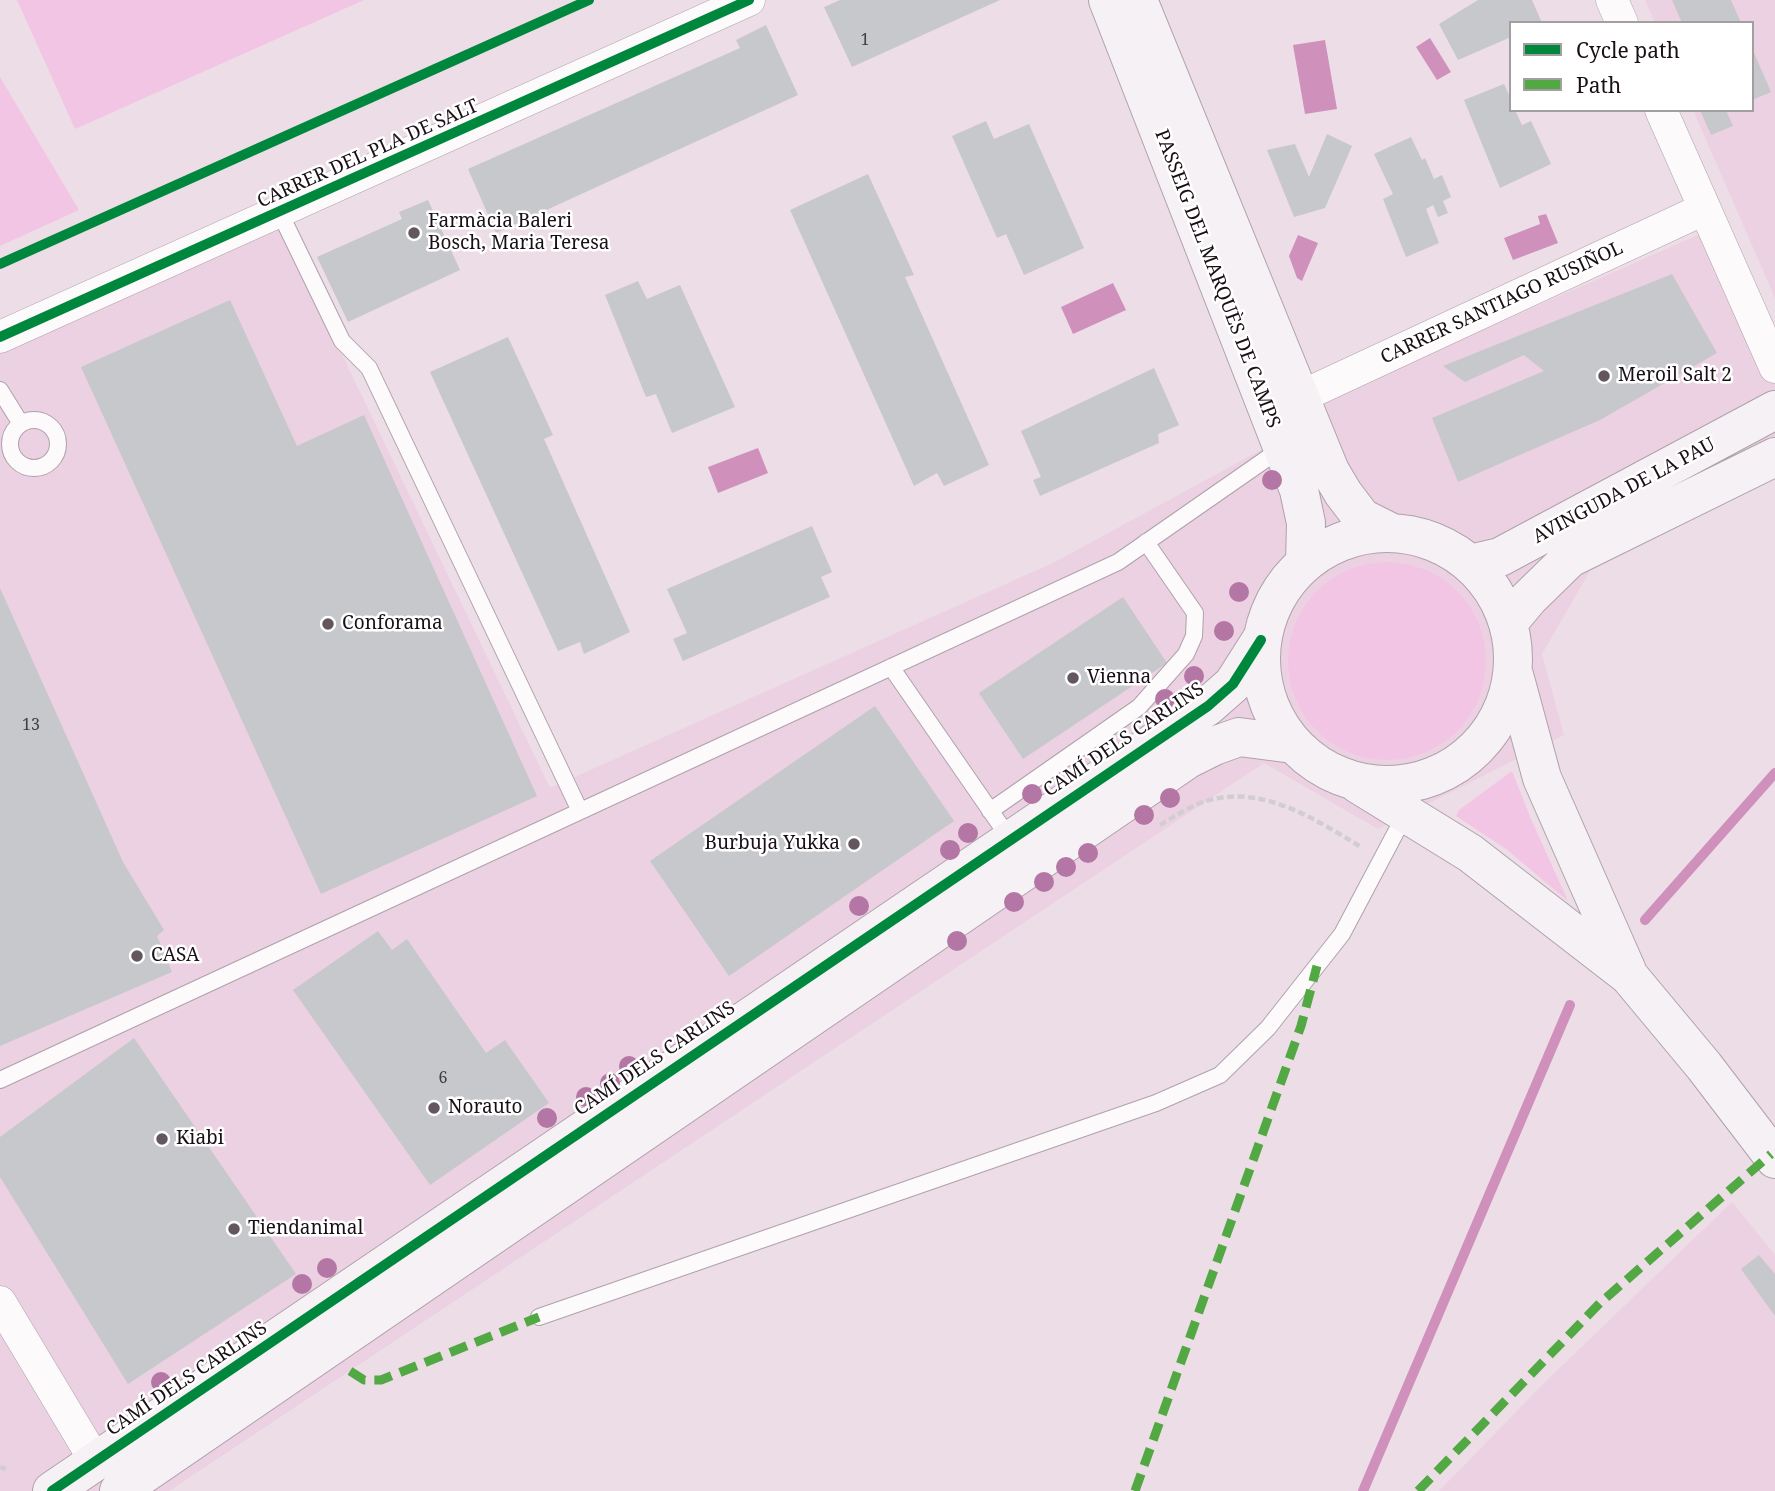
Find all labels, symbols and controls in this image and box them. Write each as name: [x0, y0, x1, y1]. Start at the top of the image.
legend: [1509, 21, 1754, 112]
house number: 1: [861, 30, 869, 50]
text: Cycle path: [1576, 36, 1680, 64]
text: Path: [1576, 71, 1621, 99]
street label: CARRER DEL PLA DE SALT: [254, 95, 482, 213]
street label: PASSEIG DEL MARQUÈS DE CAMPS: [1149, 127, 1285, 431]
place label: Farmàcia Baleri Bosch, Maria Teresa: [428, 211, 609, 255]
marker: Farmàcia Baleri Bosch, Maria Teresa: [406, 225, 422, 241]
street label: CARRER SANTIAGO RUSIÑOL: [1377, 237, 1627, 369]
place label: Meroil Salt 2: [1618, 365, 1732, 387]
marker: Meroil Salt 2: [1596, 368, 1612, 384]
street label: AVINGUDA DE LA PAU: [1529, 433, 1719, 549]
place label: Conforama: [342, 613, 443, 635]
marker: Conforama: [320, 616, 336, 632]
place label: Vienna: [1087, 667, 1151, 689]
marker: Vienna: [1065, 670, 1081, 686]
street label: CAMÍ DELS CARLINS: [1039, 678, 1209, 802]
house number: 13: [22, 715, 40, 735]
place label: Burbuja Yukka: [705, 833, 840, 855]
marker: Burbuja Yukka: [846, 836, 862, 852]
place label: CASA: [151, 945, 199, 967]
marker: CASA: [129, 948, 145, 964]
street label: CAMÍ DELS CARLINS: [570, 997, 740, 1121]
house number: 6: [439, 1068, 447, 1088]
place label: Norauto: [448, 1097, 522, 1119]
marker: Norauto: [426, 1100, 442, 1116]
place label: Kiabi: [176, 1128, 224, 1150]
marker: Kiabi: [154, 1131, 170, 1147]
place label: Tiendanimal: [248, 1218, 363, 1240]
marker: Tiendanimal: [226, 1221, 242, 1237]
street label: CAMÍ DELS CARLINS: [102, 1317, 272, 1441]

